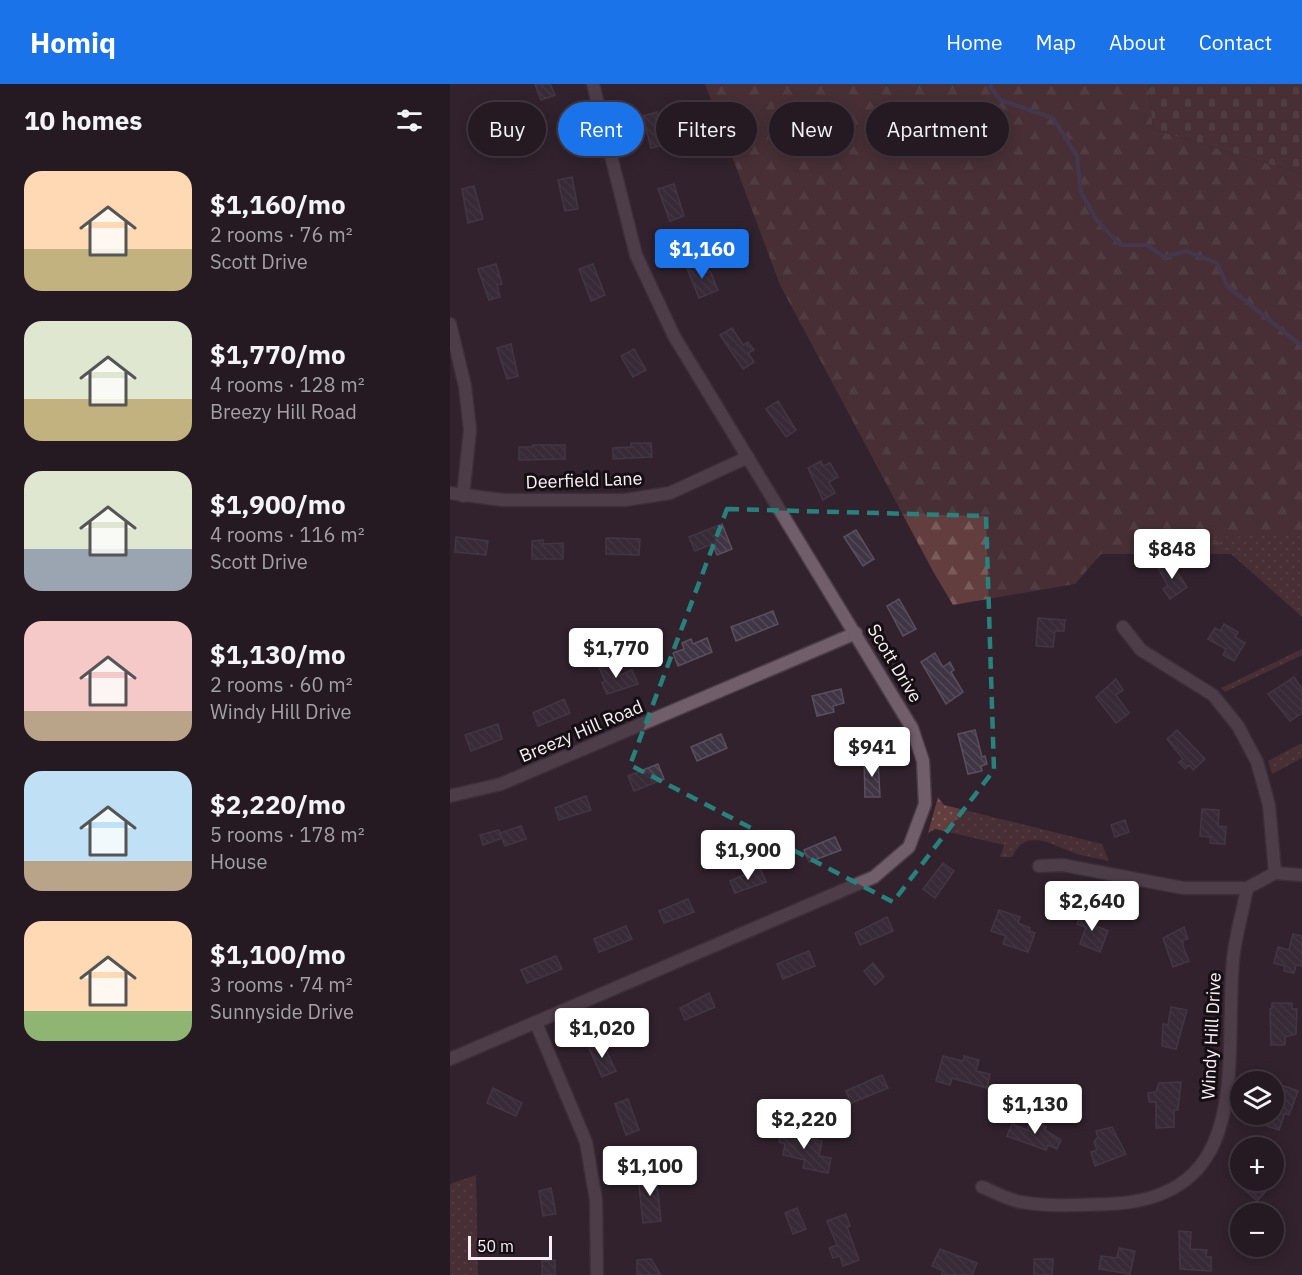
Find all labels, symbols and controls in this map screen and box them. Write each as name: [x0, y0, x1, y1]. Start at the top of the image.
text: Homiq: [30, 24, 116, 61]
text: Home: [946, 28, 1003, 56]
text: Map: [1036, 28, 1076, 56]
text: About: [1109, 28, 1166, 56]
text: Contact: [1199, 28, 1272, 56]
chip: Buy: [468, 102, 546, 156]
chip: Rent: [558, 102, 644, 156]
chip: Filters: [656, 102, 757, 156]
chip: New: [769, 102, 854, 156]
chip: Apartment: [866, 102, 1009, 156]
text: 10 homes: [24, 103, 142, 137]
icon: filters: [393, 104, 426, 137]
text: $1,160/mo: [210, 187, 346, 221]
icon: home: [72, 195, 144, 267]
text: 2 rooms · 76 m²: [210, 221, 353, 248]
pin: $1,160: [653, 229, 751, 280]
text: $1,160: [669, 235, 735, 262]
text: Scott Drive: [210, 248, 308, 275]
text: $1,770/mo: [210, 337, 346, 371]
icon: home: [72, 345, 144, 417]
text: 4 rooms · 128 m²: [210, 371, 365, 398]
text: Breezy Hill Road: [210, 398, 357, 425]
street label: Deerfield Lane: [525, 466, 643, 494]
text: $1,900/mo: [210, 487, 346, 521]
icon: home: [72, 495, 144, 567]
text: 4 rooms · 116 m²: [210, 521, 365, 548]
pin: $848: [1136, 529, 1208, 580]
text: $848: [1148, 535, 1196, 562]
text: Scott Drive: [210, 548, 308, 575]
street label: Scott Drive: [862, 619, 928, 707]
pin: $1,770: [567, 628, 665, 679]
text: $1,770: [583, 634, 649, 661]
text: $1,130/mo: [210, 637, 346, 671]
icon: home: [72, 645, 144, 717]
text: 2 rooms · 60 m²: [210, 671, 353, 698]
street label: Breezy Hill Road: [516, 695, 646, 767]
text: Windy Hill Drive: [210, 698, 352, 725]
pin: $941: [836, 727, 908, 778]
text: $941: [848, 733, 896, 760]
text: $2,220/mo: [210, 787, 346, 821]
icon: home: [72, 795, 144, 867]
text: 5 rooms · 178 m²: [210, 821, 365, 848]
pin: $1,900: [699, 830, 797, 881]
text: $1,900: [715, 836, 781, 863]
text: House: [210, 848, 267, 875]
pin: $2,640: [1043, 881, 1141, 932]
text: $2,640: [1059, 887, 1125, 914]
text: $1,100/mo: [210, 937, 346, 971]
icon: home: [72, 945, 144, 1017]
text: 3 rooms · 74 m²: [210, 971, 353, 998]
street label: Windy Hill Drive: [1196, 972, 1226, 1100]
text: Sunnyside Drive: [210, 998, 354, 1025]
pin: $1,020: [553, 1008, 651, 1059]
text: $1,020: [569, 1014, 635, 1041]
map controls: [1230, 1071, 1284, 1257]
button: layers: [1230, 1071, 1284, 1125]
pin: $1,130: [986, 1084, 1084, 1135]
text: $1,130: [1002, 1090, 1068, 1117]
pin: $2,220: [755, 1099, 853, 1150]
text: $2,220: [771, 1105, 837, 1132]
button: +: [1230, 1137, 1284, 1191]
pin: $1,100: [601, 1146, 699, 1197]
text: $1,100: [617, 1152, 683, 1179]
button: −: [1230, 1203, 1284, 1257]
scale bar: [468, 1233, 552, 1260]
text: 50 m: [477, 1236, 514, 1256]

